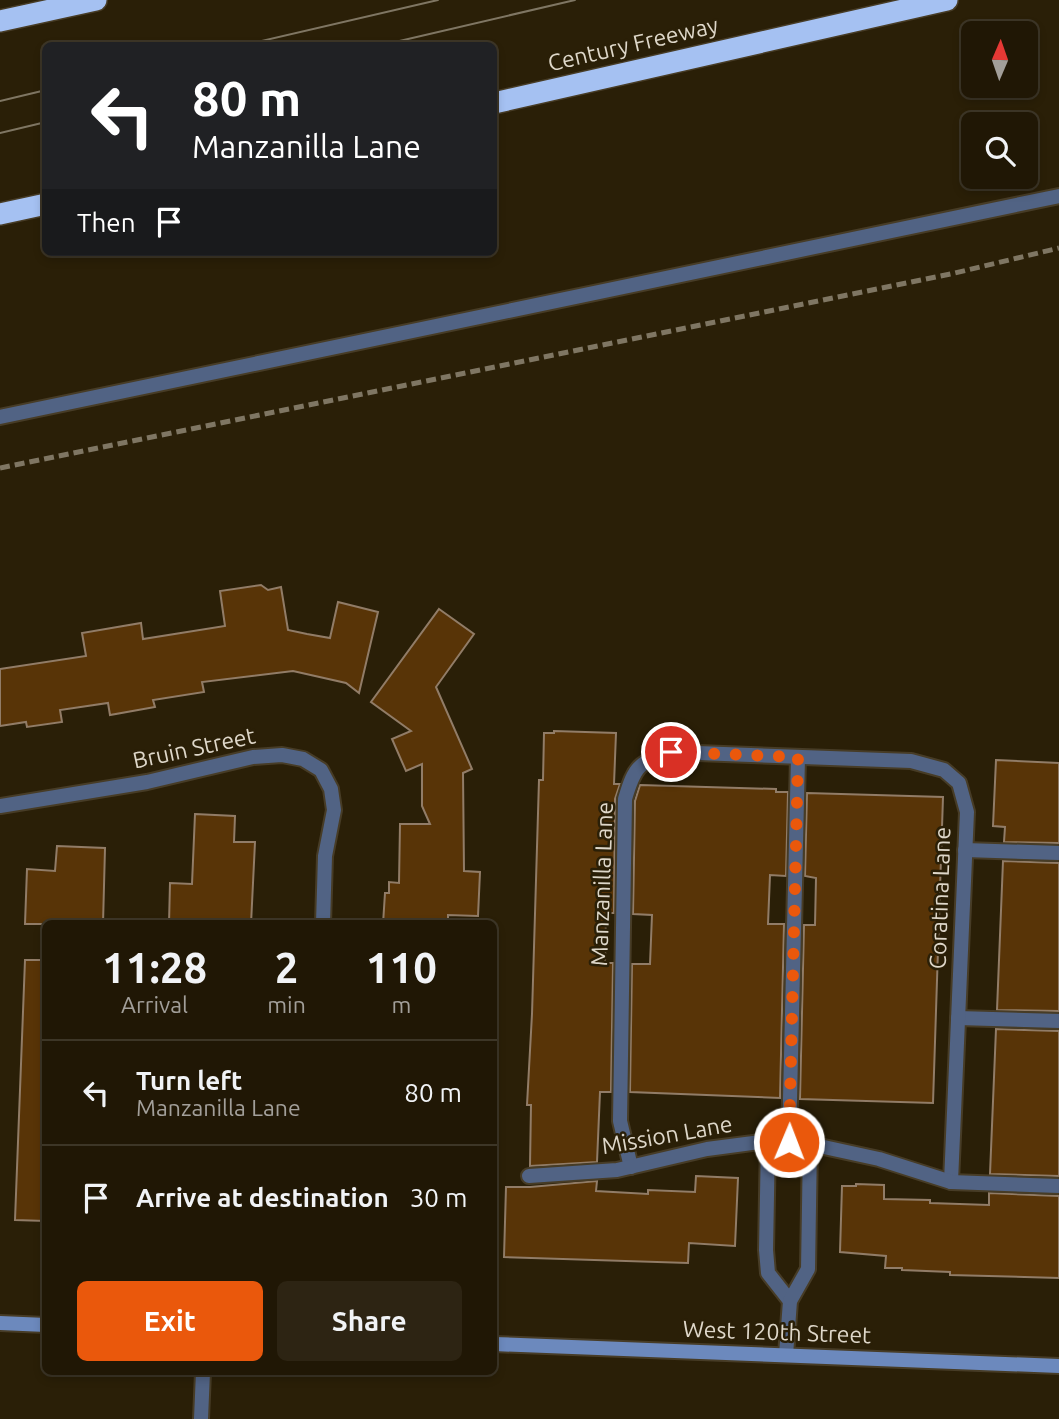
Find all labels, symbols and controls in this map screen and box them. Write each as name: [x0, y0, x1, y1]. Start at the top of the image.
street label: Century Freeway: [545, 12, 721, 75]
north arrow: [961, 21, 1038, 98]
map controls: [961, 21, 1038, 189]
icon: left: [77, 70, 168, 161]
text: 80 m: [192, 70, 301, 125]
button: search: [961, 112, 1038, 189]
text: Manzanilla Lane: [192, 128, 421, 164]
icon: arrive: [150, 203, 188, 241]
text: Then: [77, 208, 136, 237]
street label: Bruin Street: [130, 722, 257, 773]
pin: [641, 722, 701, 782]
icon: arrive: [652, 733, 690, 771]
street label: Manzanilla Lane: [586, 801, 617, 967]
street label: Coratina Lane: [925, 826, 954, 970]
text: 11:28: [102, 944, 207, 991]
text: 2: [275, 944, 298, 991]
text: 110: [366, 944, 437, 991]
text: Arrival: [121, 992, 188, 1017]
text: min: [267, 992, 306, 1017]
text: m: [391, 992, 411, 1017]
text: Turn left: [136, 1066, 242, 1095]
icon: left: [77, 1074, 115, 1112]
text: 80 m: [404, 1078, 462, 1107]
text: Manzanilla Lane: [136, 1095, 301, 1120]
position arrow: [752, 1105, 826, 1179]
street label: Mission Lane: [600, 1111, 734, 1158]
icon: arrive: [77, 1179, 115, 1217]
text: Arrive at destination: [136, 1183, 389, 1212]
text: 30 m: [410, 1183, 467, 1212]
button: Exit: [77, 1281, 263, 1361]
button: Share: [277, 1281, 462, 1361]
street label: West 120th Street: [682, 1316, 872, 1347]

